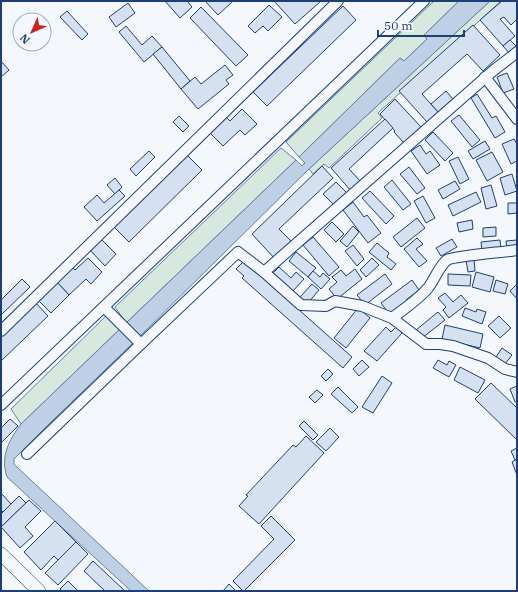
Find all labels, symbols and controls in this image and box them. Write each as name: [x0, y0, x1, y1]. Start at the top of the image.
north arrow: [12, 12, 52, 52]
scale bar: [378, 12, 464, 38]
text: 50 m: [384, 18, 413, 33]
text: N: [17, 31, 33, 47]

